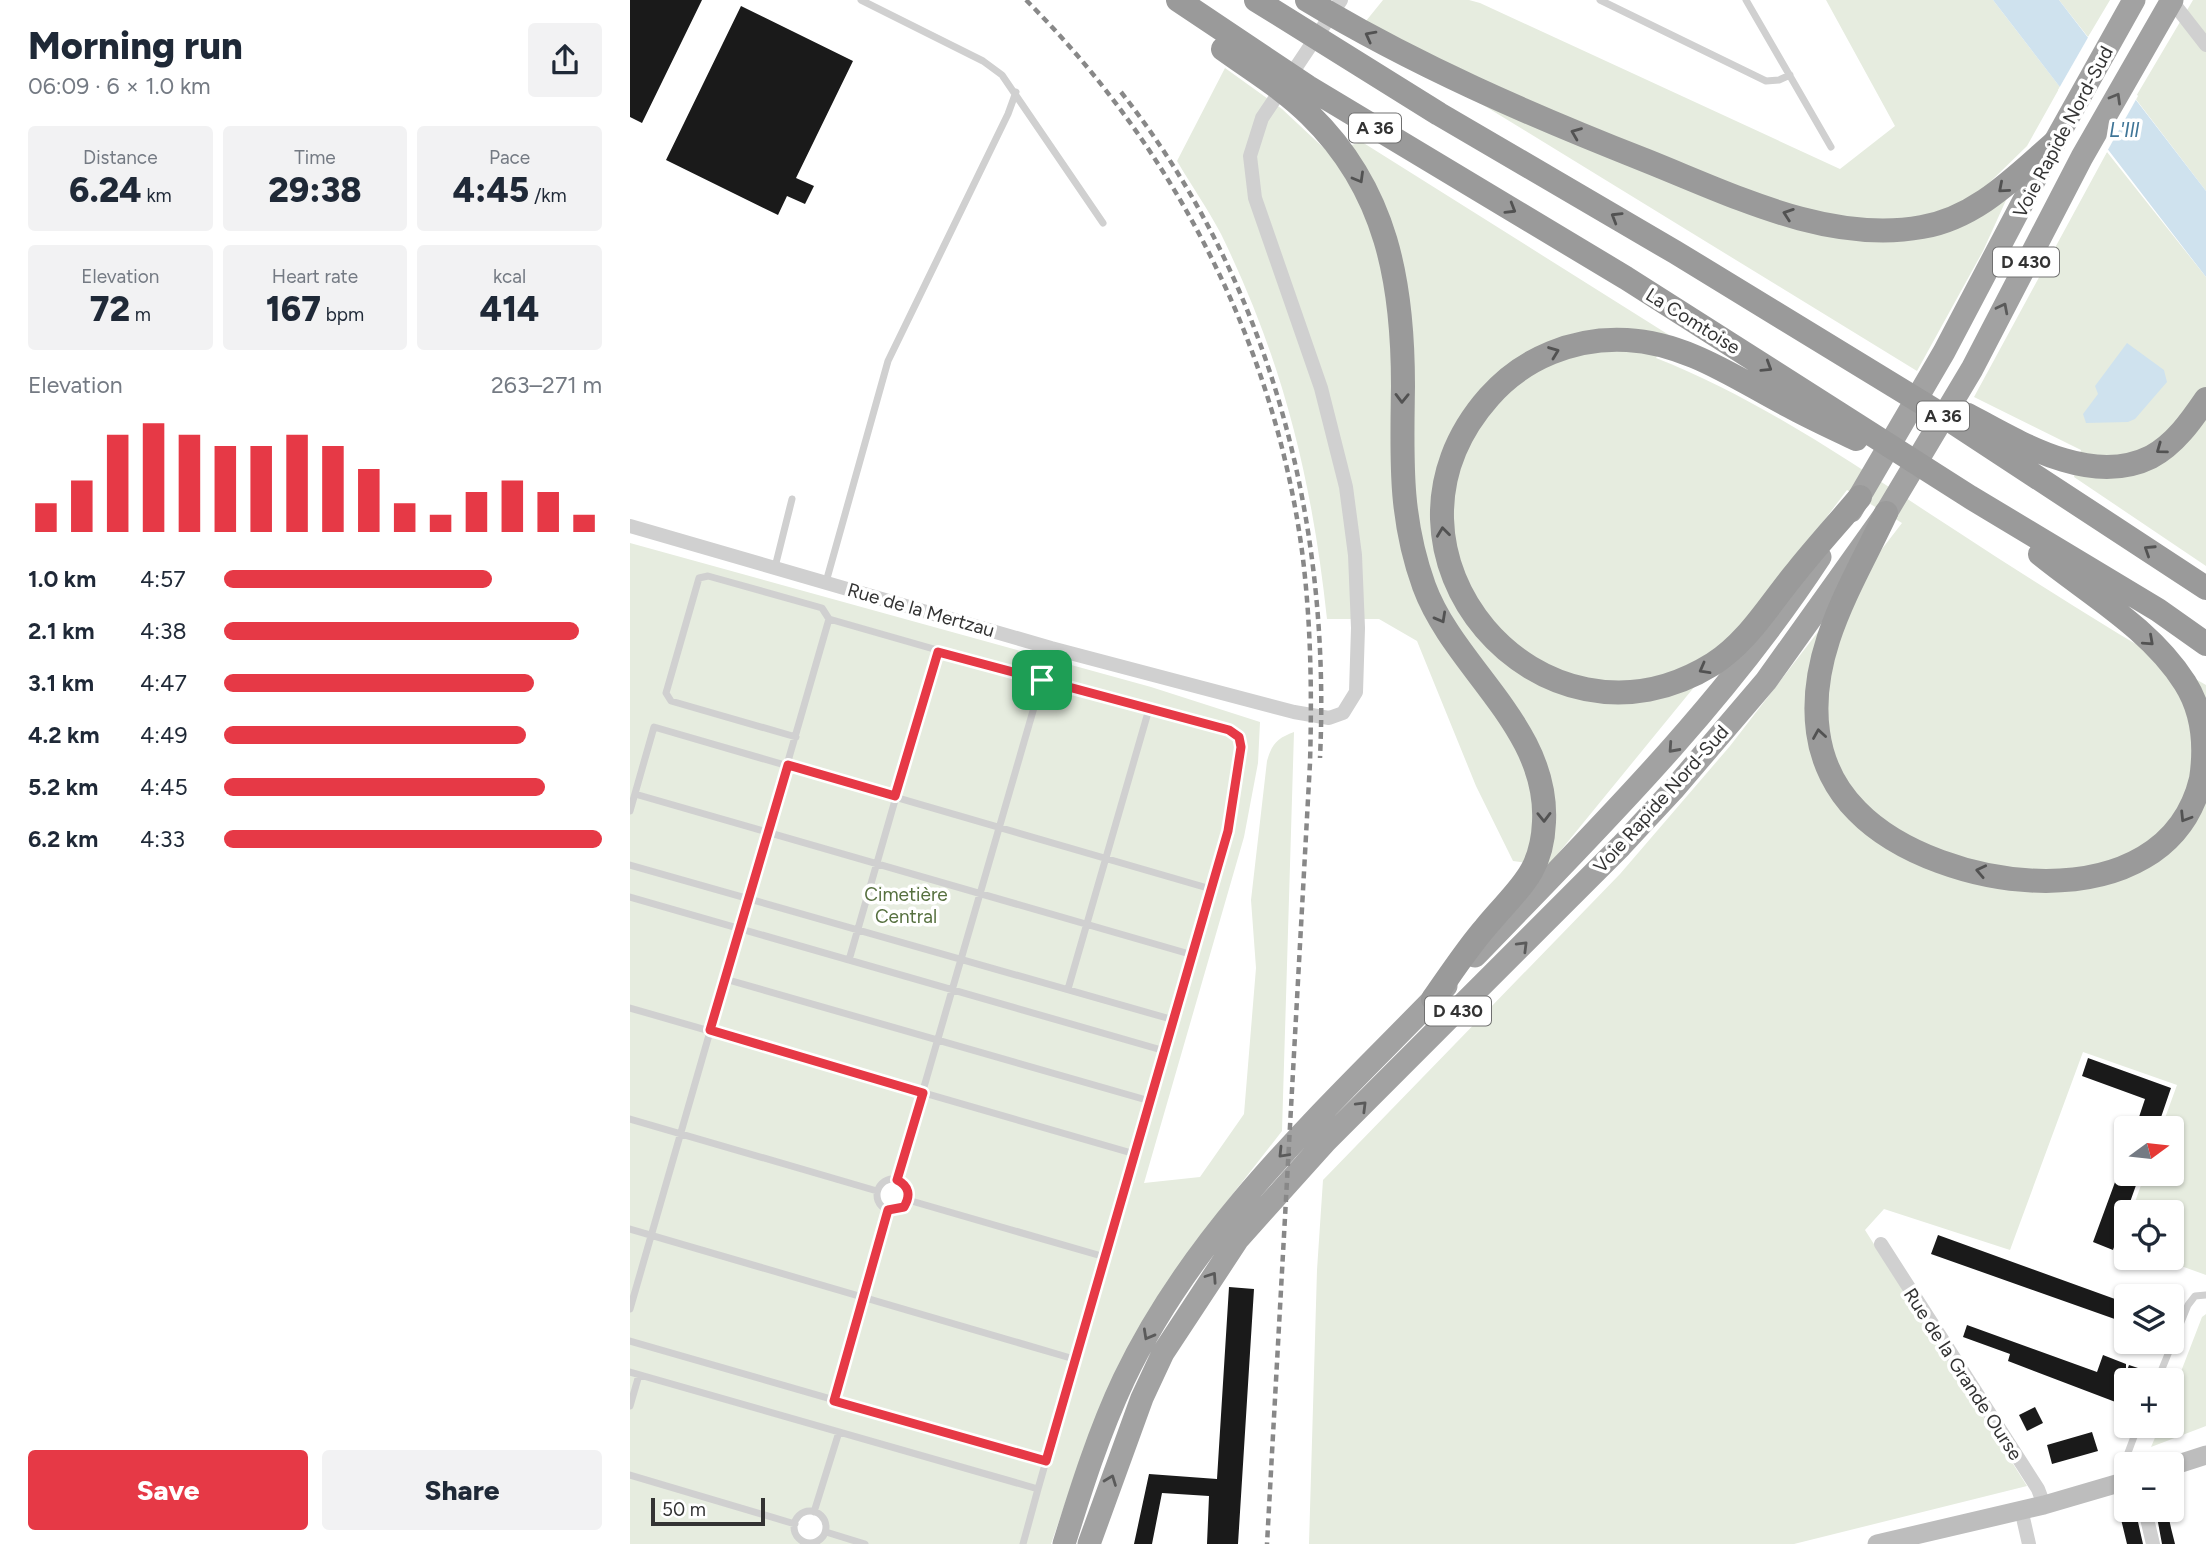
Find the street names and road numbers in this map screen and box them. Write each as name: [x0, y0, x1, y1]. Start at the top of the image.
street label: Voie Rapide Nord-Sud: [2008, 42, 2118, 222]
road number: A 36: [1349, 113, 1401, 142]
road number: D 430: [1993, 248, 2059, 276]
street label: La Comtoise: [1642, 283, 1744, 359]
road number: A 36: [1917, 402, 1969, 430]
street label: Rue de la Mertzau: [845, 578, 997, 642]
street label: Voie Rapide Nord-Sud: [1589, 720, 1733, 878]
road number: D 430: [1425, 996, 1491, 1026]
street label: Rue de la Grande Ourse: [1899, 1284, 2027, 1464]

